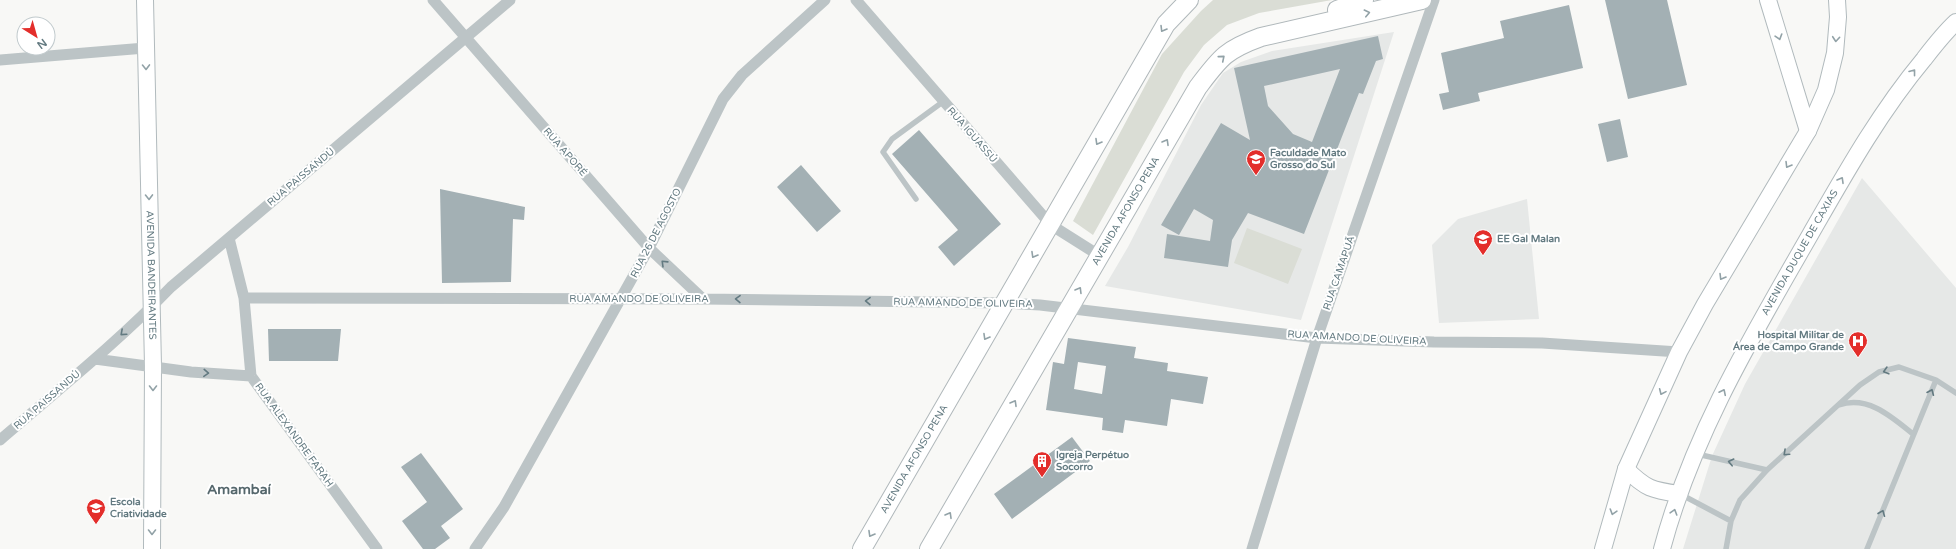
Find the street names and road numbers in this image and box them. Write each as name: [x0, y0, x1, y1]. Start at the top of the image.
street label: RUA IGUASSÚ: [945, 105, 999, 165]
street label: RUA APORÉ: [541, 125, 589, 179]
street label: RUA PAISSANDÚ: [265, 145, 337, 209]
street label: AVENIDA AFONSO PENA: [1089, 155, 1162, 268]
street label: RUA 26 DE AGOSTO: [628, 186, 684, 280]
street label: AVENIDA DUQUE DE CAXIAS: [1759, 188, 1841, 318]
street label: AVENIDA BANDEIRANTES: [144, 210, 158, 340]
street label: RUA CAMAPUÃ: [1321, 234, 1357, 312]
street label: RUA AMANDO DE OLIVEIRA: [569, 293, 709, 305]
street label: RUA AMANDO DE OLIVEIRA: [893, 296, 1033, 310]
street label: RUA AMANDO DE OLIVEIRA: [1287, 328, 1427, 348]
street label: RUA PAISSANDÚ: [11, 368, 83, 432]
street label: RUA ALEXANDRE FARAH: [252, 381, 336, 489]
street label: AVENIDA AFONSO PENA: [878, 402, 950, 516]

